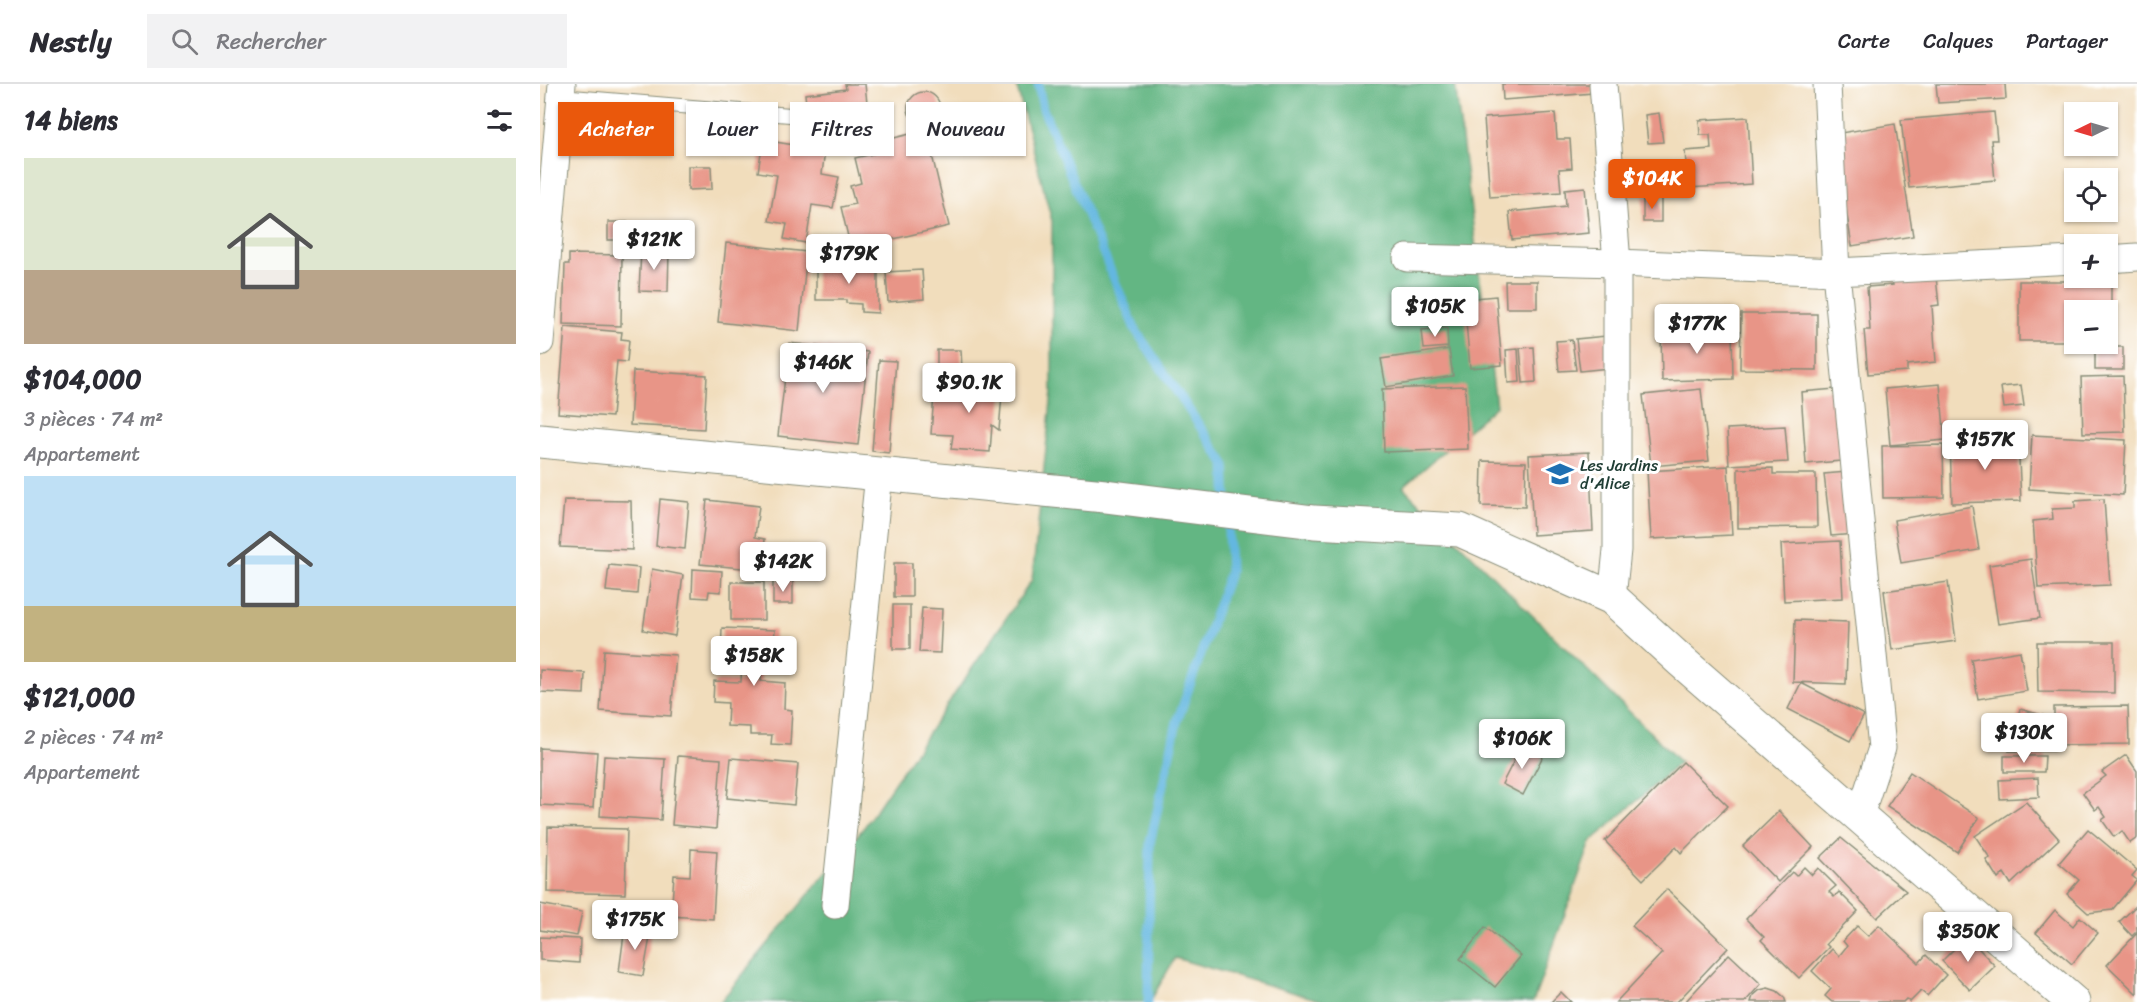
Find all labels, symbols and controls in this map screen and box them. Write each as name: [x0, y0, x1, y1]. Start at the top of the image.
search box: [147, 14, 567, 68]
text: Nestly: [30, 17, 111, 66]
text: Rechercher: [216, 22, 326, 61]
text: Carte: [1838, 22, 1890, 60]
text: Calques: [1923, 22, 1993, 60]
text: Partager: [2026, 22, 2107, 60]
icon: search: [168, 25, 201, 58]
text: 14 biens: [24, 97, 118, 143]
chip: Acheter: [558, 102, 674, 156]
chip: Louer: [686, 102, 778, 156]
chip: Filtres: [790, 102, 894, 156]
chip: Nouveau: [906, 102, 1026, 156]
north arrow: [2064, 102, 2118, 156]
map controls: [2064, 102, 2118, 354]
icon: filters: [483, 104, 516, 137]
pin: $104K: [1610, 159, 1694, 210]
text: $104K: [1622, 161, 1682, 196]
button: locate: [2064, 168, 2118, 222]
icon: home: [216, 197, 324, 305]
pin: $121K: [612, 220, 696, 271]
text: $121K: [627, 222, 681, 257]
pin: $179K: [807, 234, 891, 285]
button: +: [2064, 234, 2118, 288]
text: $179K: [820, 236, 878, 271]
pin: $105K: [1393, 287, 1477, 338]
text: $105K: [1405, 289, 1465, 324]
button: −: [2064, 300, 2118, 354]
pin: $177K: [1655, 304, 1739, 355]
text: $177K: [1668, 306, 1726, 341]
pin: $146K: [781, 343, 865, 394]
text: $146K: [794, 345, 852, 380]
text: $104,000: [24, 356, 142, 402]
pin: $90.1K: [920, 363, 1018, 414]
text: $90.1K: [936, 365, 1002, 400]
text: 3 pièces · 74 m²: [24, 402, 163, 437]
pin: $157K: [1943, 420, 2027, 471]
text: $157K: [1956, 422, 2014, 457]
text: Appartement: [24, 437, 140, 472]
place label: Les Jardins d'Alice: [1580, 451, 1659, 498]
school or university icon: Les Jardins d'Alice: [1545, 459, 1575, 489]
icon: home: [216, 515, 324, 623]
pin: $142K: [741, 542, 825, 593]
text: $142K: [754, 544, 812, 579]
pin: $158K: [712, 636, 796, 687]
text: $158K: [725, 638, 783, 673]
text: $121,000: [24, 674, 135, 720]
pin: $130K: [1982, 713, 2066, 764]
text: $130K: [1995, 715, 2053, 750]
pin: $106K: [1480, 719, 1564, 770]
text: 2 pièces · 74 m²: [24, 720, 164, 755]
text: $106K: [1493, 721, 1551, 756]
text: Appartement: [24, 755, 140, 790]
pin: $175K: [593, 900, 677, 951]
text: $175K: [606, 902, 664, 937]
pin: $350K: [1926, 912, 2010, 963]
text: $350K: [1937, 914, 1999, 949]

